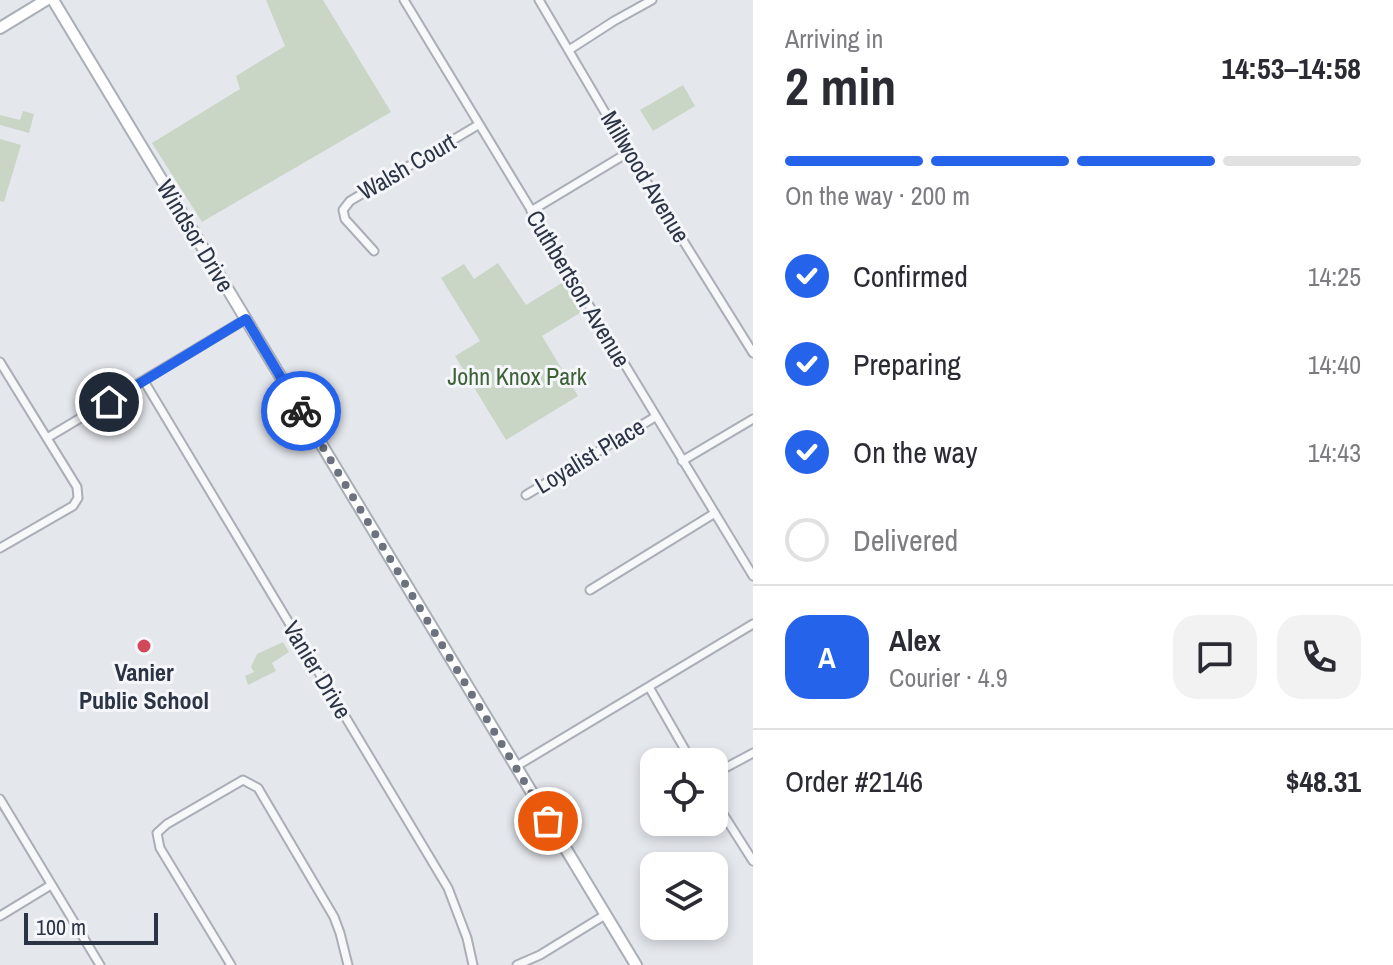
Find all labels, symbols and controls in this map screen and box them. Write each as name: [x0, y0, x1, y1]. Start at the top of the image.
text: Arriving in: [785, 21, 883, 56]
text: 14:53–14:58: [1222, 48, 1361, 88]
text: 2 min: [785, 51, 896, 121]
street label: Millwood Avenue: [594, 105, 698, 248]
street label: Walsh Court: [352, 125, 462, 207]
street label: Windsor Drive: [150, 173, 242, 298]
text: On the way · 200 m: [785, 178, 970, 213]
street label: Cuthbertson Avenue: [519, 204, 638, 373]
icon: check: [785, 254, 829, 298]
text: Confirmed: [853, 256, 968, 296]
text: 14:25: [1308, 259, 1361, 294]
icon: check: [785, 342, 829, 386]
text: Preparing: [853, 344, 961, 384]
text: 14:40: [1308, 347, 1361, 382]
park label: John Knox Park: [448, 360, 587, 392]
pin: [75, 368, 143, 436]
courier: [261, 371, 341, 451]
icon: home: [87, 380, 131, 424]
icon: bike: [279, 389, 323, 433]
street label: Loyalist Place: [529, 410, 650, 500]
icon: check: [785, 430, 829, 474]
text: On the way: [853, 432, 977, 472]
text: 14:43: [1308, 435, 1361, 470]
text: Delivered: [853, 520, 958, 560]
street label: Vanier Drive: [276, 615, 360, 724]
button: chat: [1173, 615, 1257, 699]
button: phone: [1277, 615, 1361, 699]
text: Alex: [889, 620, 941, 660]
marker: Vanier Public School: [135, 637, 153, 655]
text: A: [818, 637, 836, 677]
place label: Vanier Public School: [79, 656, 209, 716]
text: Courier · 4.9: [889, 660, 1008, 695]
map controls: [640, 748, 728, 940]
button: locate: [640, 748, 728, 836]
text: Order #2146: [785, 761, 923, 801]
text: $48.31: [1286, 761, 1361, 801]
pin: [514, 787, 582, 855]
icon: bag: [526, 799, 570, 843]
button: layers: [640, 852, 728, 940]
scale bar: [24, 909, 158, 945]
text: 100 m: [36, 912, 86, 942]

